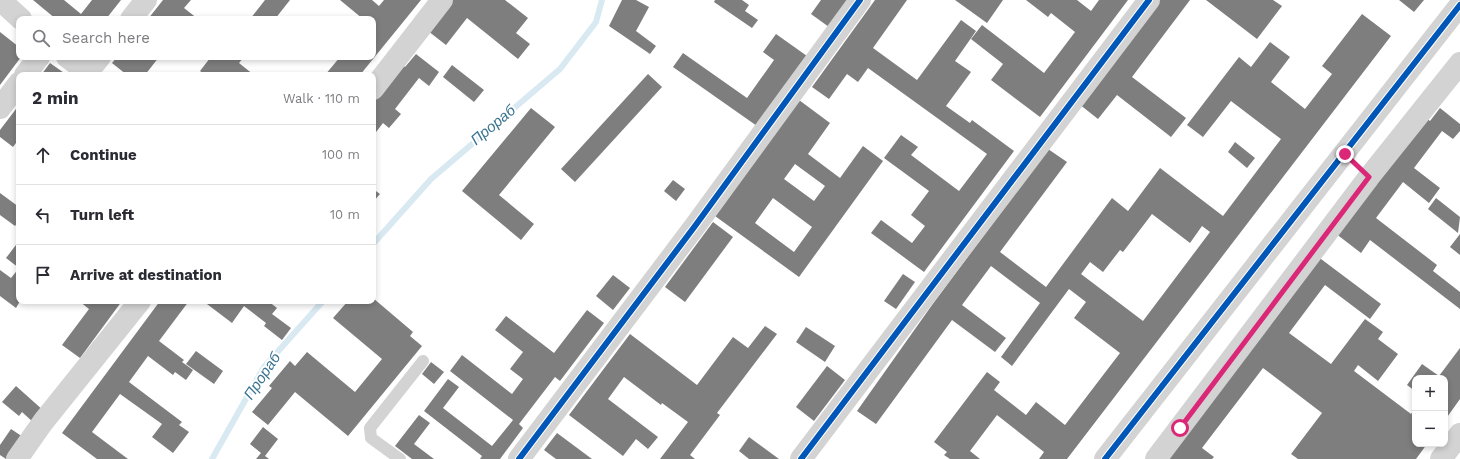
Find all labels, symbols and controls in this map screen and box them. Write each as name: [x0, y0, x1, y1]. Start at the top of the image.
search box: [16, 16, 376, 60]
icon: search: [30, 27, 52, 49]
text: Search here: [62, 29, 150, 47]
text: 2 min: [32, 88, 78, 108]
text: Walk · 110 m: [283, 91, 360, 106]
water label: Прораб: [467, 101, 519, 149]
icon: ahead: [32, 144, 54, 166]
route end: [1336, 145, 1354, 163]
text: Continue: [70, 146, 137, 164]
text: 100 m: [322, 147, 360, 162]
icon: left: [32, 204, 54, 226]
text: Turn left: [70, 206, 134, 224]
text: 10 m: [330, 207, 360, 222]
icon: arrive: [32, 264, 54, 286]
text: Arrive at destination: [70, 266, 222, 284]
water label: Прораб: [240, 349, 285, 403]
map controls: [1412, 375, 1448, 447]
button: +: [1412, 375, 1448, 411]
button: −: [1412, 411, 1448, 447]
route start: [1171, 419, 1189, 437]

